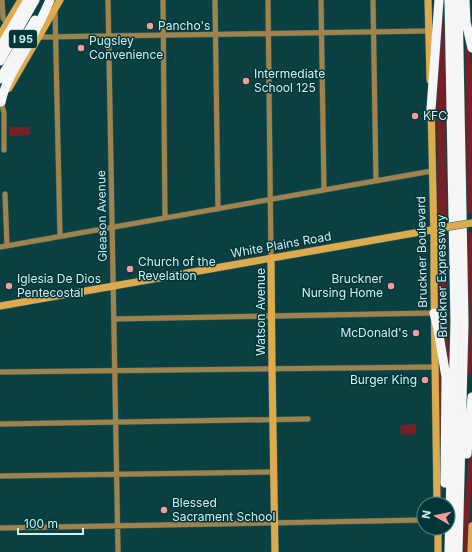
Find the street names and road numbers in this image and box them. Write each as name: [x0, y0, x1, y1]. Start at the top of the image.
road number: I 95: [9, 30, 37, 48]
street label: Gleason Avenue: [93, 170, 110, 262]
street label: Bruckner Boulevard: [413, 196, 430, 308]
street label: Bruckner Expressway: [433, 214, 450, 338]
street label: White Plains Road: [229, 228, 332, 261]
street label: Watson Avenue: [253, 268, 268, 356]

